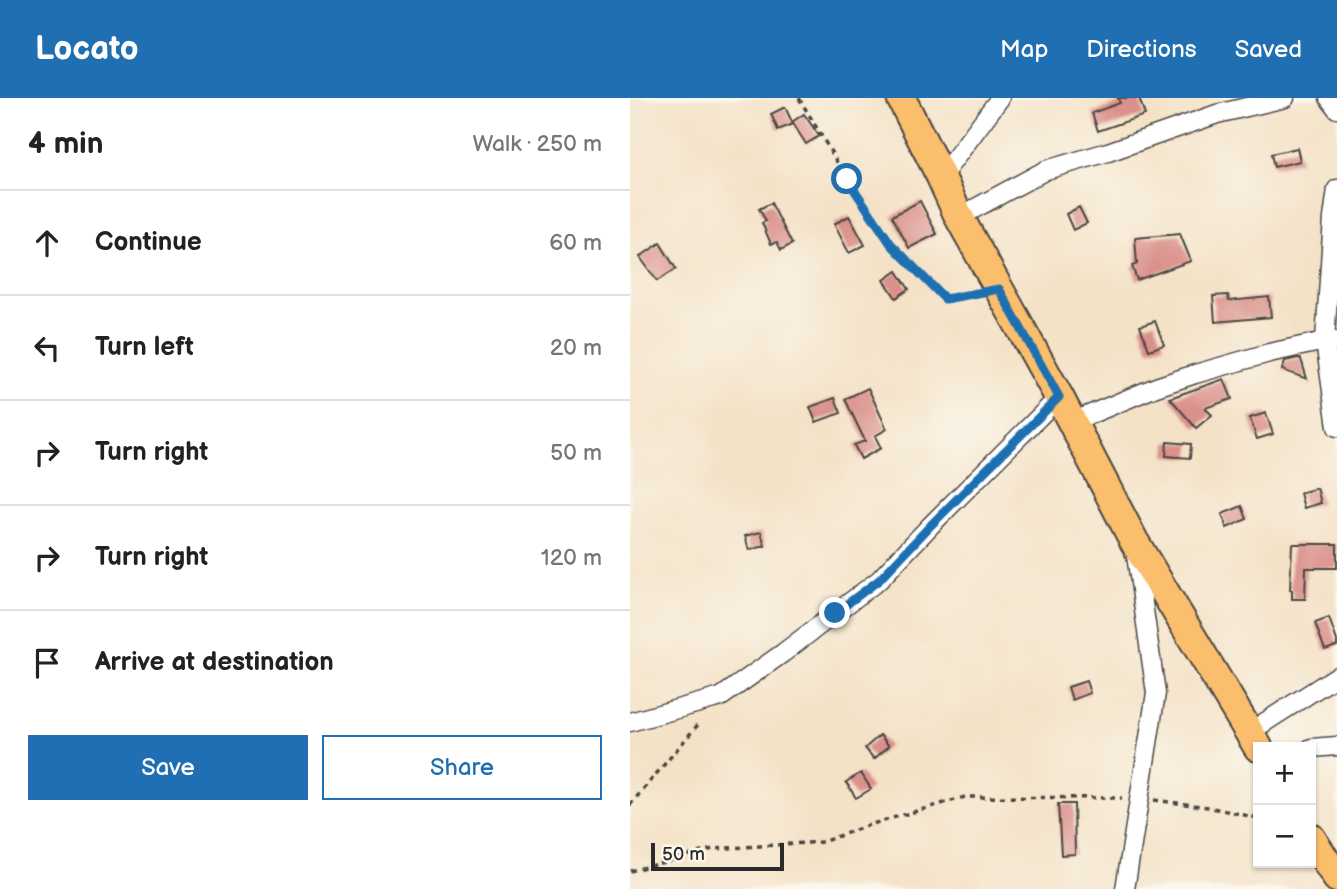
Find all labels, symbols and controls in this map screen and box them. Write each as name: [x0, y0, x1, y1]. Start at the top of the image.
text: Locato: [35, 29, 139, 69]
text: Map: [1000, 35, 1048, 64]
text: Directions: [1086, 35, 1197, 64]
text: Saved: [1235, 35, 1302, 64]
text: 4 min: [28, 126, 103, 162]
text: Walk · 250 m: [472, 130, 602, 158]
route start: [831, 163, 862, 194]
icon: ahead: [28, 224, 66, 262]
text: Continue: [95, 227, 202, 258]
text: 60 m: [549, 229, 602, 257]
icon: left: [28, 329, 66, 367]
text: Turn left: [95, 332, 194, 363]
text: 20 m: [550, 334, 602, 362]
icon: right: [28, 434, 66, 472]
text: Turn right: [95, 437, 208, 468]
text: 50 m: [550, 439, 602, 467]
icon: right: [28, 539, 66, 577]
text: Turn right: [95, 542, 208, 573]
text: 120 m: [541, 544, 602, 572]
route end: [819, 597, 850, 628]
icon: arrive: [28, 644, 66, 682]
text: Arrive at destination: [95, 647, 334, 678]
button: Save: [28, 735, 308, 800]
button: Share: [322, 735, 602, 800]
map controls: [1253, 742, 1316, 868]
button: +: [1253, 742, 1316, 805]
button: −: [1253, 805, 1316, 868]
scale bar: [651, 840, 784, 872]
text: 50 m: [662, 843, 705, 866]

